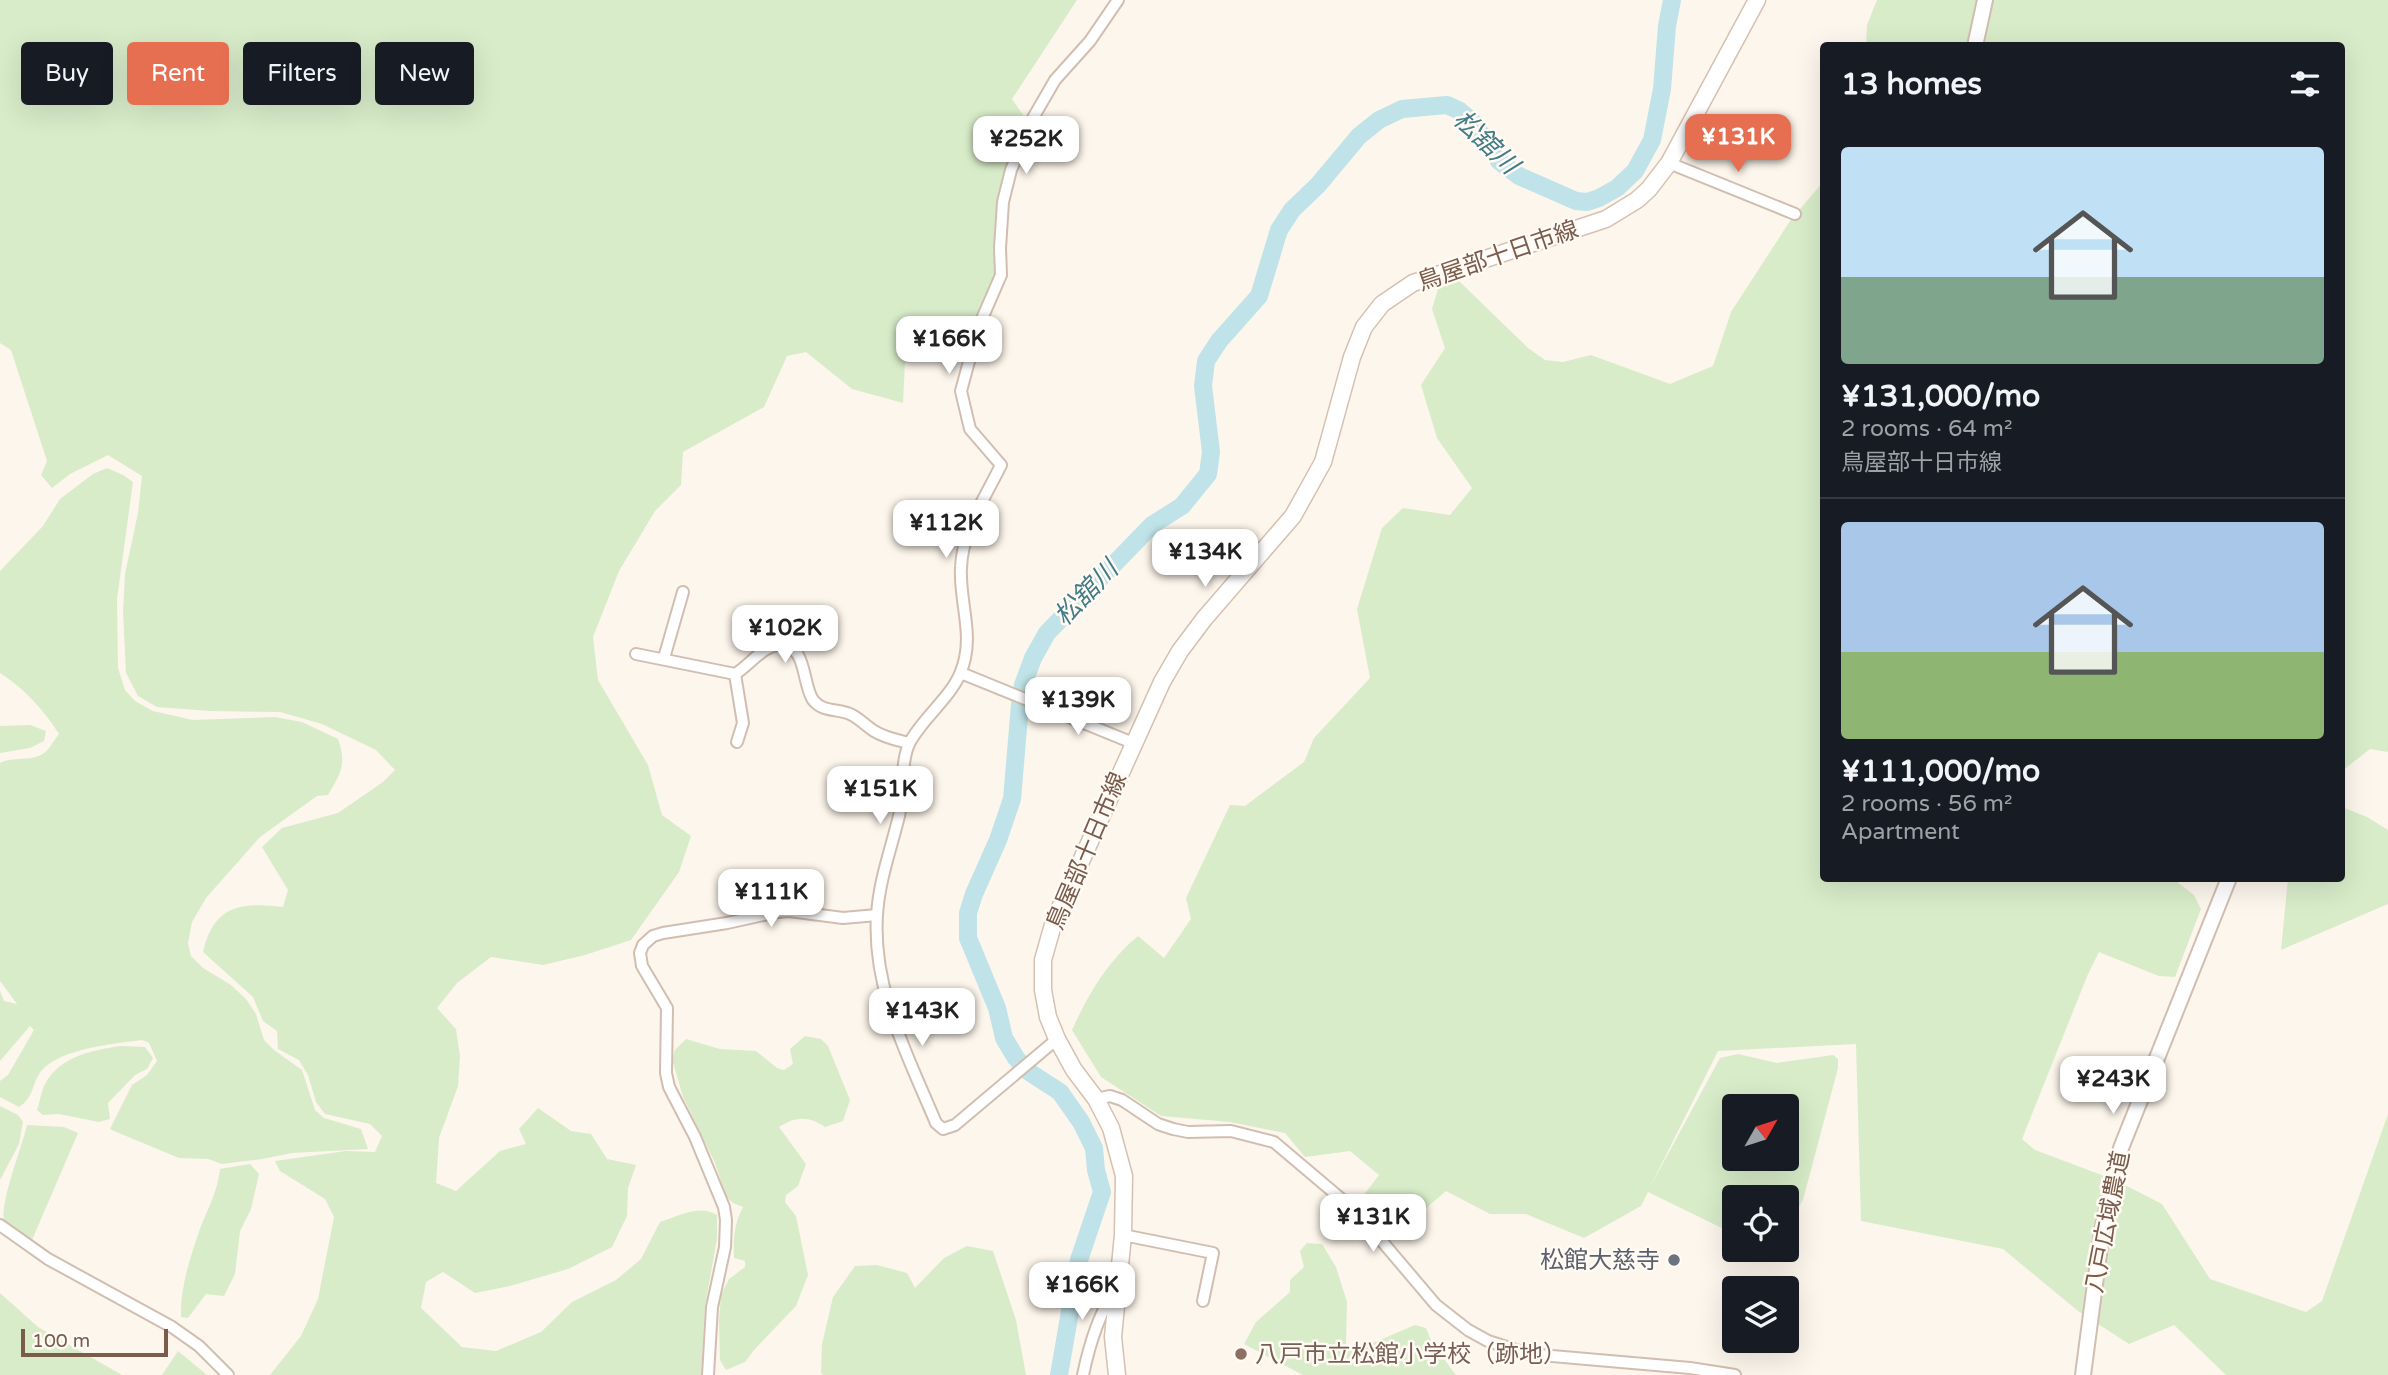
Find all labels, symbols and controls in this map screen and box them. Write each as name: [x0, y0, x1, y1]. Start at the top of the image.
chip: Buy: [21, 42, 113, 105]
chip: Rent: [127, 42, 229, 105]
chip: Filters: [243, 42, 361, 105]
chip: New: [375, 42, 474, 105]
icon: filters: [2286, 65, 2324, 103]
text: 13 homes: [1841, 66, 1982, 103]
water label: 松舘川: [1447, 104, 1527, 182]
pin: ¥131K: [1689, 114, 1787, 174]
pin: ¥252K: [977, 116, 1075, 176]
text: ¥131K: [1701, 123, 1775, 151]
text: ¥252K: [989, 125, 1063, 153]
icon: home: [2020, 192, 2146, 318]
street label: 鳥屋部十日市線: [1414, 215, 1582, 297]
pin: ¥166K: [900, 316, 998, 376]
text: ¥166K: [912, 325, 986, 353]
text: ¥131,000/mo: [1841, 378, 2040, 415]
text: 2 rooms · 64 m²: [1841, 415, 2012, 443]
text: 鳥屋部十日市線: [1841, 449, 2002, 477]
pin: ¥112K: [897, 500, 995, 560]
text: ¥112K: [909, 509, 983, 537]
pin: ¥134K: [1156, 530, 1254, 589]
text: ¥134K: [1168, 538, 1242, 566]
water label: 松舘川: [1048, 552, 1126, 632]
icon: home: [2020, 567, 2146, 693]
pin: ¥102K: [736, 606, 834, 665]
text: ¥102K: [748, 614, 822, 642]
pin: ¥139K: [1029, 678, 1127, 737]
text: ¥139K: [1041, 686, 1115, 714]
text: ¥111,000/mo: [1841, 753, 2040, 790]
pin: ¥151K: [831, 766, 929, 826]
street label: 鳥屋部十日市線: [1041, 768, 1133, 934]
text: ¥151K: [843, 775, 917, 803]
text: 2 rooms · 56 m²: [1841, 790, 2012, 818]
text: Apartment: [1841, 818, 1960, 846]
pin: ¥111K: [722, 870, 820, 929]
text: ¥111K: [734, 878, 808, 906]
pin: ¥143K: [873, 988, 971, 1048]
text: ¥143K: [885, 997, 959, 1025]
pin: ¥243K: [2064, 1056, 2162, 1116]
text: ¥243K: [2076, 1065, 2150, 1093]
north arrow: [1722, 1094, 1799, 1171]
map controls: [1722, 1094, 1799, 1353]
street label: 八戸広域農道: [2080, 1149, 2136, 1295]
button: locate: [1722, 1185, 1799, 1262]
pin: ¥131K: [1324, 1194, 1422, 1254]
text: ¥131K: [1336, 1203, 1410, 1231]
place label: 松館大慈寺: [1540, 1246, 1660, 1275]
marker: 松館大慈寺: [1666, 1252, 1682, 1268]
pin: ¥166K: [1033, 1262, 1131, 1322]
text: ¥166K: [1045, 1271, 1119, 1299]
button: layers: [1722, 1276, 1799, 1353]
scale bar: [21, 1326, 168, 1358]
text: 100 m: [32, 1330, 90, 1352]
place label: 八戸市立松館小学校（跡地）: [1255, 1340, 1567, 1369]
marker: 八戸市立松館小学校（跡地）: [1233, 1346, 1249, 1362]

